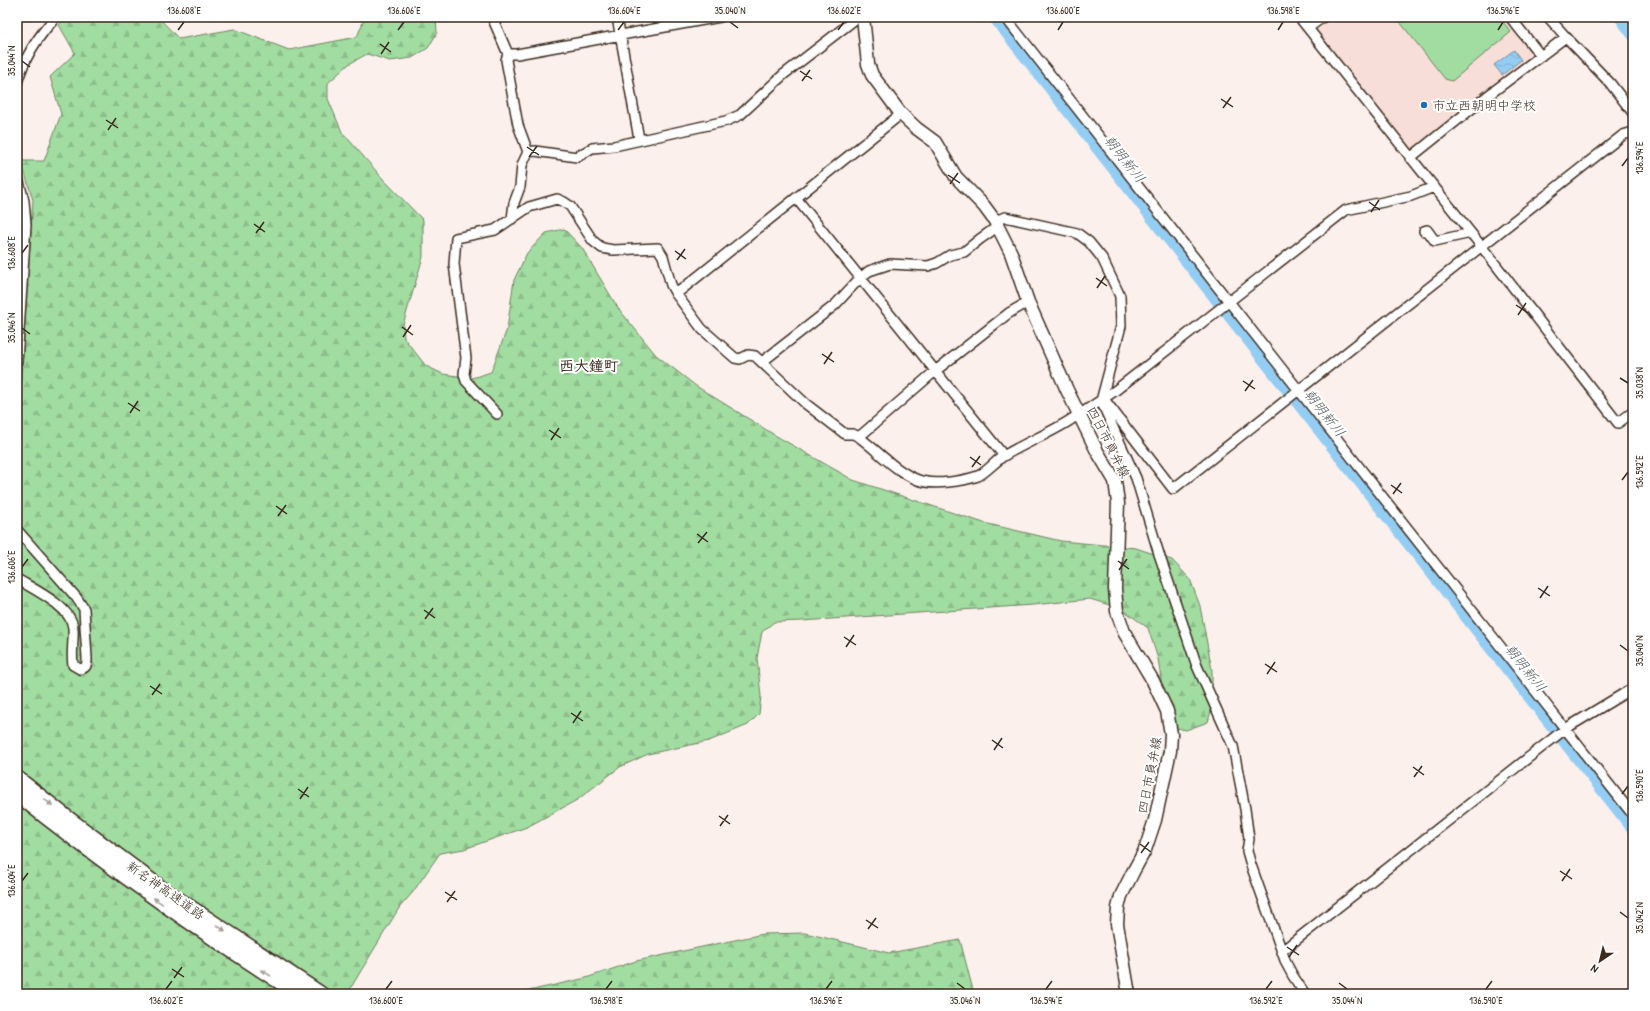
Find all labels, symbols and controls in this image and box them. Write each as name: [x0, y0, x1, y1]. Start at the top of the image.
text: 136.608°E: [167, 4, 201, 17]
text: 136.606°E: [387, 4, 421, 17]
text: 136.604°E: [607, 4, 641, 17]
text: 35.040°N: [714, 4, 746, 17]
text: 136.602°E: [827, 4, 862, 17]
text: 136.600°E: [1046, 4, 1081, 17]
text: 136.598°E: [1266, 4, 1300, 17]
text: 136.596°E: [1487, 4, 1520, 17]
text: 35.044°N: [5, 46, 18, 76]
place label: 市立西朝明中学校: [1432, 96, 1536, 114]
marker: 市立西朝明中学校: [1419, 100, 1429, 110]
water label: 朝明新川: [1101, 131, 1150, 187]
text: 136.594°E: [1633, 141, 1646, 174]
text: 136.608°E: [5, 236, 18, 270]
text: 35.046°N: [5, 313, 18, 343]
district label: 西大鐘町: [559, 355, 619, 376]
text: 35.038°N: [1633, 367, 1646, 399]
water label: 朝明新川: [1301, 385, 1350, 441]
street label: 四日市員弁線: [1083, 403, 1135, 482]
text: 136.592°E: [1633, 455, 1646, 489]
text: 136.606°E: [5, 550, 18, 584]
text: 35.040°N: [1633, 635, 1646, 667]
water label: 朝明新川: [1502, 640, 1551, 696]
street label: 四日市員弁線: [1133, 734, 1165, 815]
text: 136.590°E: [1633, 769, 1646, 803]
one-way arrow: [42, 798, 53, 807]
street label: 新名神高速道路: [124, 857, 208, 923]
text: 136.604°E: [5, 864, 18, 898]
one-way arrow: [153, 897, 163, 905]
text: 35.042°N: [1633, 902, 1646, 934]
one-way arrow: [216, 924, 226, 932]
north arrow: [1580, 941, 1620, 981]
text: N: [1588, 962, 1601, 977]
one-way arrow: [261, 969, 271, 977]
text: 136.602°E: [149, 994, 184, 1007]
text: 136.600°E: [369, 994, 404, 1007]
text: 136.598°E: [589, 994, 623, 1007]
text: 136.596°E: [810, 994, 843, 1007]
text: 35.046°N: [950, 994, 980, 1007]
text: 136.594°E: [1030, 994, 1063, 1007]
text: 136.592°E: [1249, 994, 1283, 1007]
text: 35.044°N: [1332, 994, 1362, 1007]
text: 136.590°E: [1469, 994, 1503, 1007]

